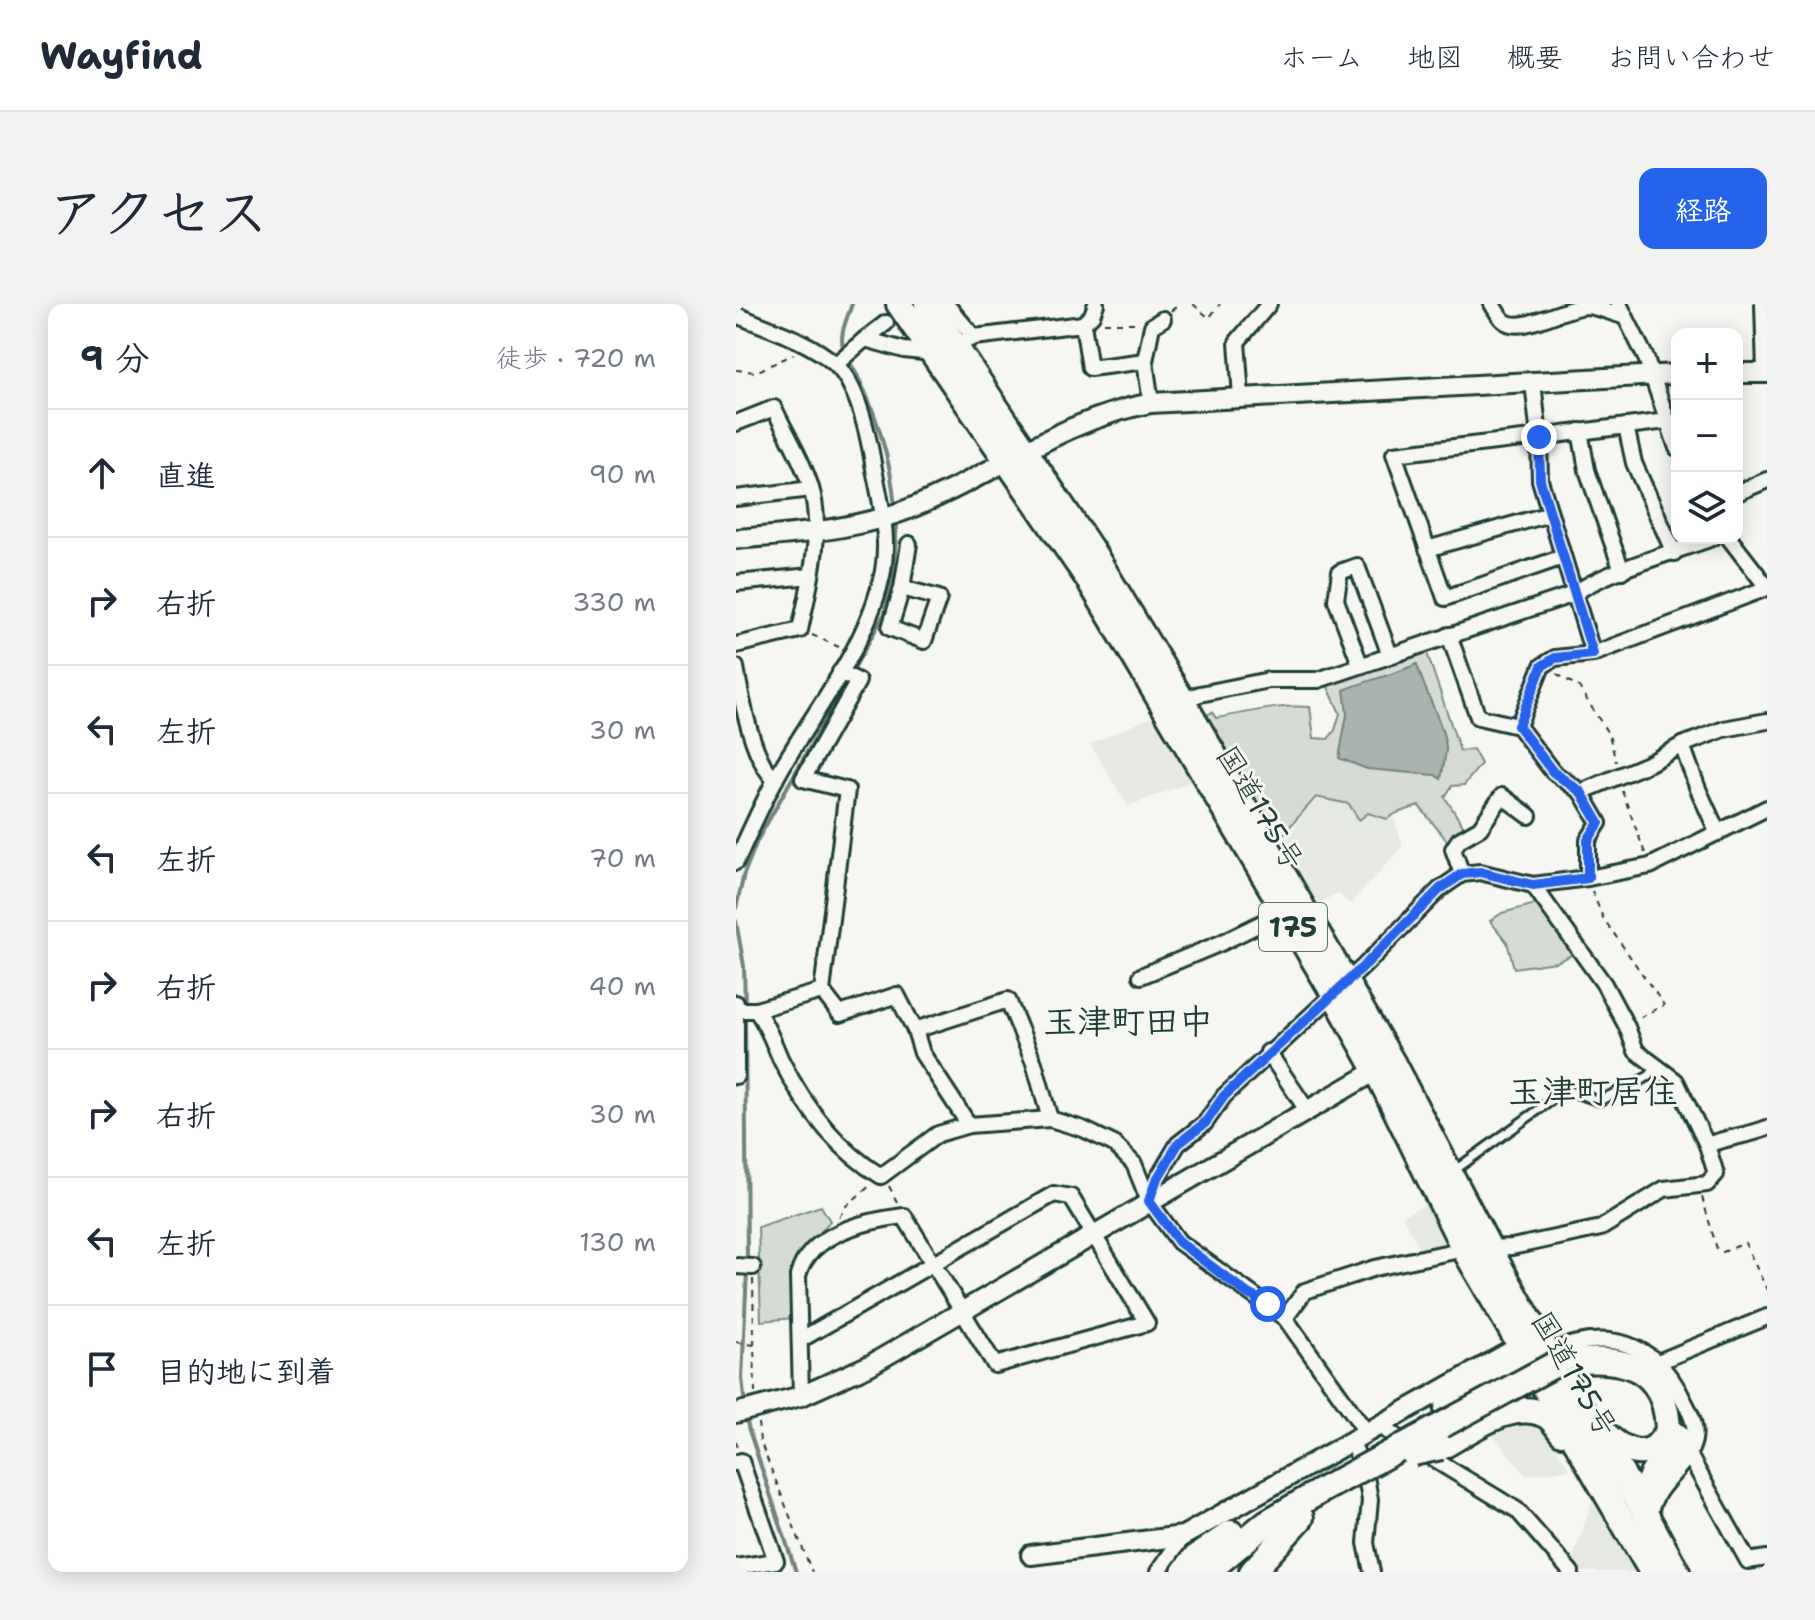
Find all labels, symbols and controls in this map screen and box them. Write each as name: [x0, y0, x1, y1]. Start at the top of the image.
text: Wayfind: [40, 30, 203, 81]
text: ホーム: [1280, 38, 1363, 76]
text: 地図: [1407, 38, 1463, 76]
text: 概要: [1507, 38, 1563, 76]
text: お問い合わせ: [1607, 38, 1775, 76]
button: 経路: [1639, 168, 1767, 249]
text: アクセス: [48, 175, 269, 250]
map controls: [1671, 328, 1743, 544]
button: +: [1671, 328, 1743, 400]
text: 9 分: [80, 335, 150, 381]
text: 徒歩 · 720 m: [496, 340, 656, 375]
button: −: [1671, 400, 1743, 472]
route end: [1521, 419, 1557, 455]
icon: ahead: [80, 451, 124, 495]
text: 直進: [156, 455, 216, 496]
text: 90 m: [589, 456, 656, 491]
button: layers: [1671, 472, 1743, 544]
icon: right: [80, 579, 124, 623]
text: 右折: [156, 583, 216, 624]
text: 330 m: [572, 584, 656, 619]
icon: left: [80, 707, 124, 751]
text: 左折: [156, 711, 216, 752]
text: 30 m: [589, 712, 656, 747]
street label: 国道175号: [1207, 737, 1314, 878]
icon: left: [80, 835, 124, 879]
text: 左折: [156, 839, 216, 880]
text: 70 m: [589, 840, 656, 875]
road number: 175: [1259, 903, 1327, 951]
icon: right: [80, 963, 124, 1007]
text: 右折: [156, 967, 216, 1008]
text: 40 m: [589, 968, 656, 1003]
district label: 玉津町田中: [1043, 998, 1213, 1044]
district label: 玉津町居住: [1508, 1068, 1678, 1114]
icon: right: [80, 1091, 124, 1135]
text: 右折: [156, 1095, 216, 1136]
text: 30 m: [589, 1096, 656, 1131]
icon: left: [80, 1219, 124, 1263]
text: 左折: [156, 1223, 216, 1264]
text: 130 m: [579, 1224, 656, 1259]
route start: [1250, 1286, 1286, 1322]
street label: 国道175号: [1522, 1303, 1627, 1444]
icon: arrive: [80, 1347, 124, 1391]
text: 目的地に到着: [156, 1351, 336, 1392]

